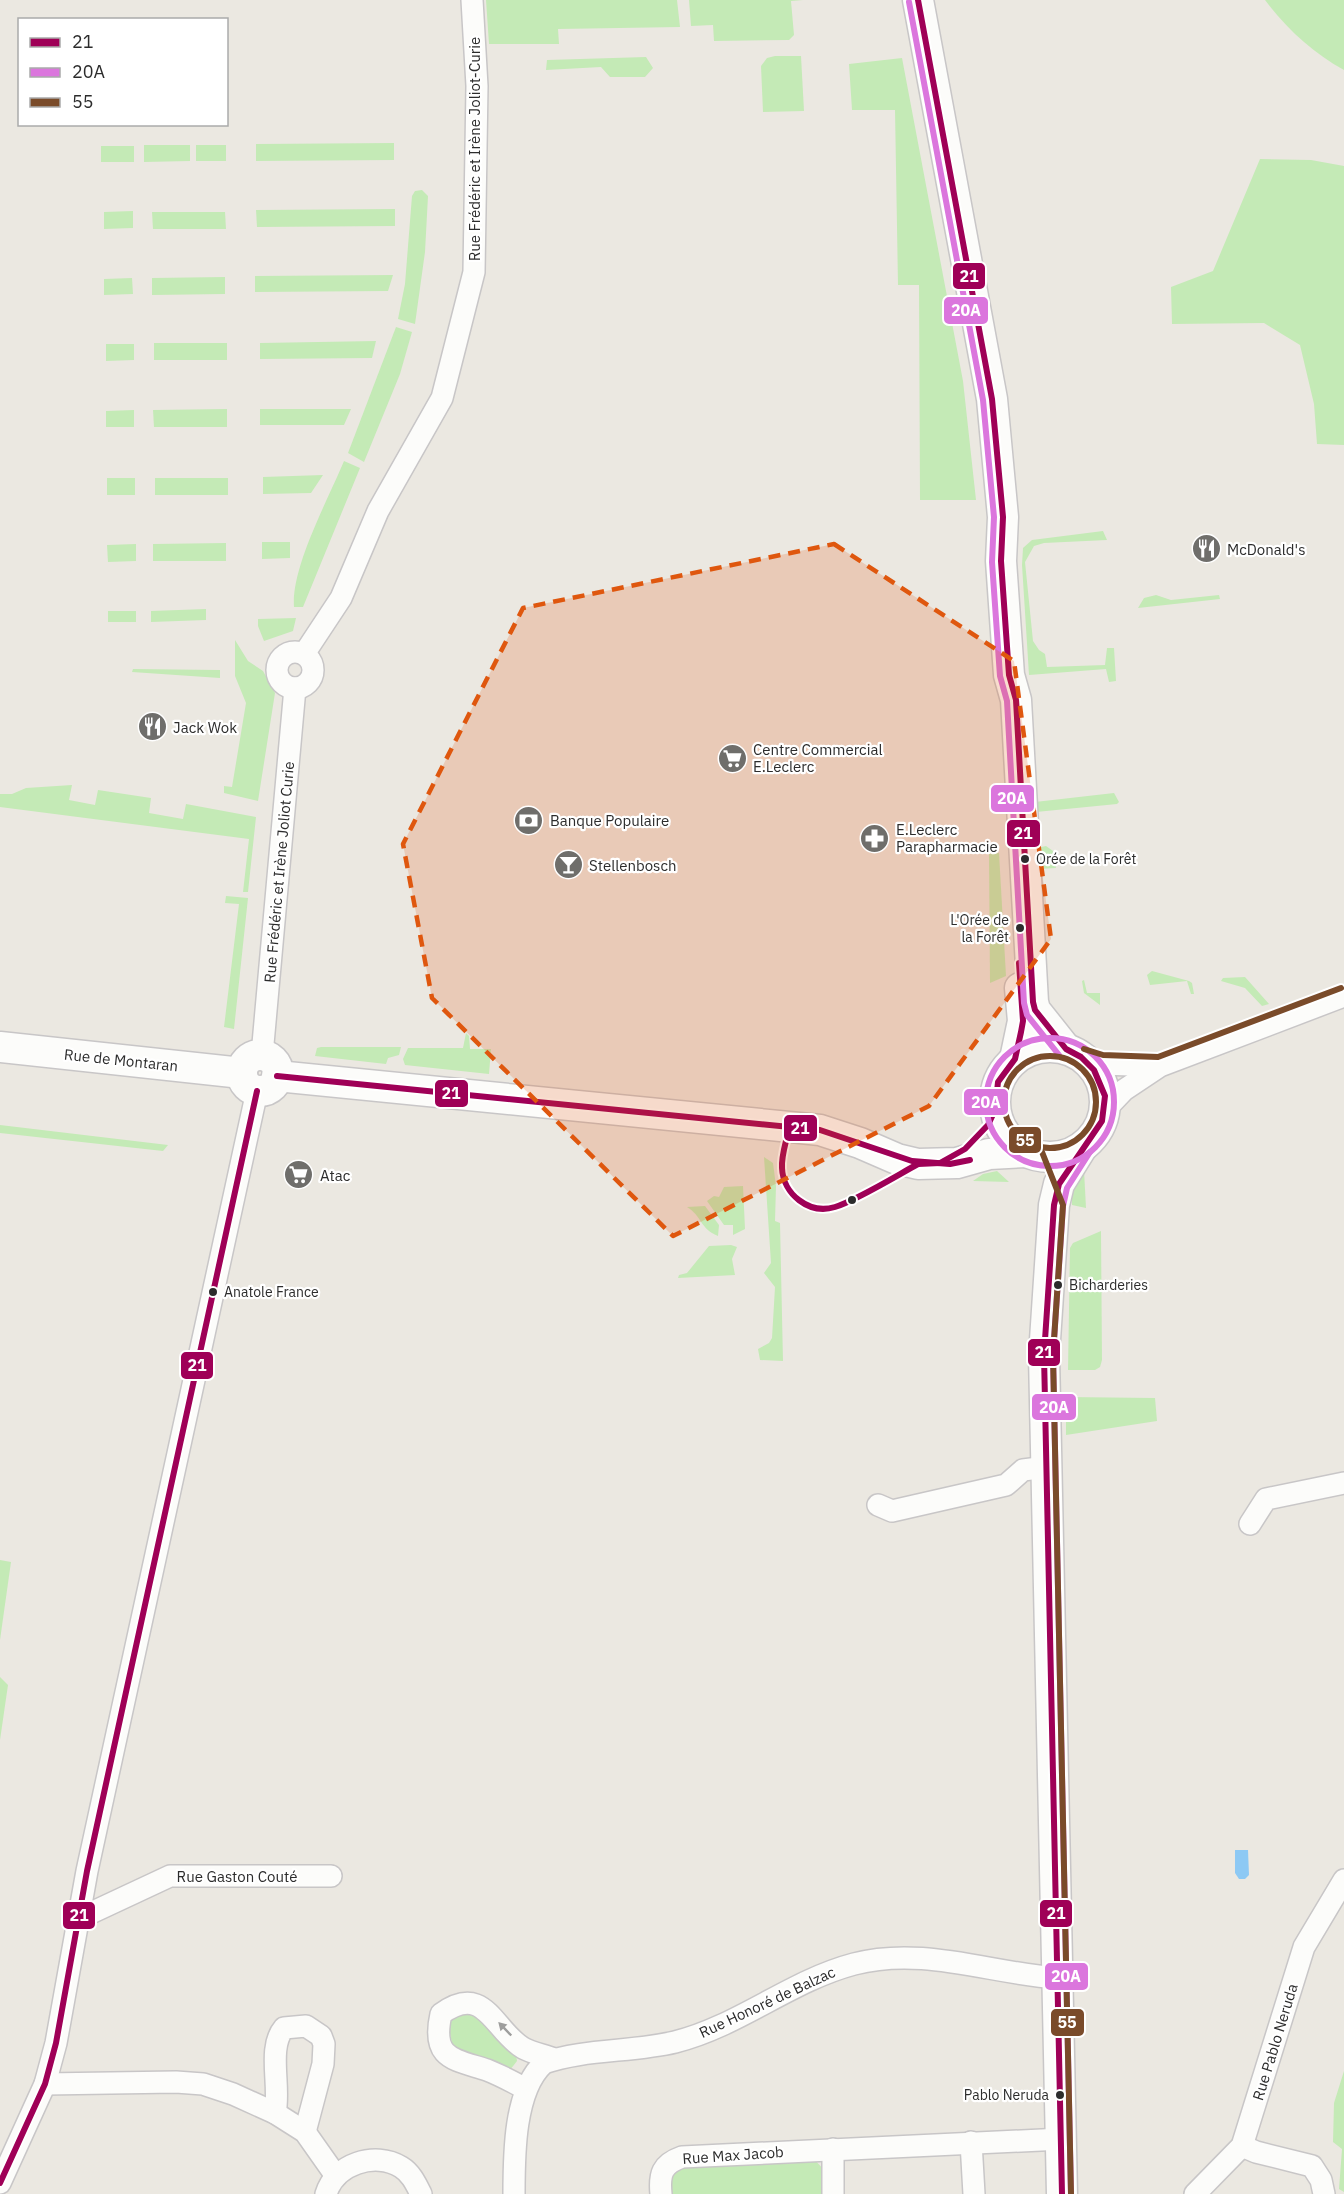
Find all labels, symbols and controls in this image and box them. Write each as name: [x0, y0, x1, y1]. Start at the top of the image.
legend: [18, 18, 228, 126]
text: 21: [72, 30, 94, 53]
street label: Rue Frédéric et Irène Joliot-Curie: [465, 37, 484, 261]
text: 20A: [72, 60, 106, 83]
text: 55: [72, 90, 94, 113]
line badge: 21: [952, 262, 986, 290]
text: 21: [959, 266, 979, 286]
line badge: 20A: [943, 296, 989, 325]
text: 20A: [951, 300, 981, 320]
restaurant icon: McDonald's: [1190, 533, 1222, 565]
place label: McDonald's: [1227, 540, 1305, 559]
restaurant icon: Jack Wok: [136, 711, 168, 743]
place label: Jack Wok: [173, 718, 237, 737]
place label: Centre Commercial E.Leclerc: [753, 740, 883, 776]
supermarket icon: Centre Commercial E.Leclerc: [716, 742, 748, 774]
street label: Rue Frédéric et Irène Joliot Curie: [260, 760, 298, 984]
line badge: 20A: [990, 784, 1035, 813]
text: 20A: [997, 788, 1027, 808]
bank icon: Banque Populaire: [513, 804, 545, 836]
place label: Banque Populaire: [550, 811, 669, 830]
line badge: 21: [1006, 819, 1041, 848]
place label: E.Leclerc Parapharmacie: [896, 820, 998, 856]
pharmacy icon: E.Leclerc Parapharmacie: [859, 822, 891, 854]
text: 21: [1013, 823, 1033, 843]
bar icon: Stellenbosch: [552, 849, 584, 881]
place label: Orée de la Forêt: [1036, 850, 1136, 868]
marker: Orée de la Forêt: [1019, 853, 1031, 865]
place label: Stellenbosch: [589, 856, 676, 875]
place label: L'Orée de la Forêt: [950, 911, 1009, 946]
marker: L'Orée de la Forêt: [1014, 922, 1026, 934]
street label: Rue de Montaran: [63, 1045, 179, 1075]
line badge: 21: [434, 1079, 469, 1108]
text: 21: [441, 1083, 461, 1103]
line badge: 20A: [963, 1088, 1009, 1116]
text: 20A: [971, 1092, 1001, 1112]
line badge: 21: [783, 1114, 818, 1142]
text: 21: [790, 1118, 810, 1138]
line badge: 55: [1008, 1126, 1042, 1154]
text: 55: [1015, 1130, 1035, 1150]
supermarket icon: Atac: [283, 1159, 315, 1191]
place label: Atac: [320, 1166, 351, 1185]
unlabelled marker: [846, 1194, 858, 1206]
place label: Bicharderies: [1069, 1276, 1148, 1294]
marker: Bicharderies: [1052, 1279, 1064, 1291]
place label: Anatole France: [224, 1283, 319, 1301]
marker: Anatole France: [207, 1286, 219, 1298]
line badge: 21: [1027, 1338, 1061, 1367]
text: 21: [1034, 1342, 1054, 1362]
line badge: 21: [180, 1351, 214, 1380]
text: 21: [187, 1355, 207, 1375]
line badge: 20A: [1031, 1393, 1077, 1421]
text: 20A: [1039, 1397, 1069, 1417]
street label: Rue Gaston Couté: [177, 1867, 297, 1886]
line badge: 21: [1039, 1899, 1073, 1928]
line badge: 21: [62, 1901, 96, 1930]
text: 21: [1046, 1903, 1066, 1923]
text: 21: [69, 1905, 89, 1925]
street label: Rue Honoré de Balzac: [696, 1962, 838, 2042]
line badge: 20A: [1044, 1962, 1089, 1991]
text: 20A: [1051, 1966, 1081, 1986]
street label: Rue Pablo Neruda: [1248, 1981, 1302, 2103]
line badge: 55: [1050, 2008, 1085, 2037]
text: 55: [1057, 2012, 1077, 2032]
one-way arrow: [498, 2022, 512, 2037]
place label: Pablo Neruda: [964, 2086, 1050, 2104]
marker: Pablo Neruda: [1054, 2089, 1066, 2101]
street label: Rue Max Jacob: [682, 2142, 784, 2168]

